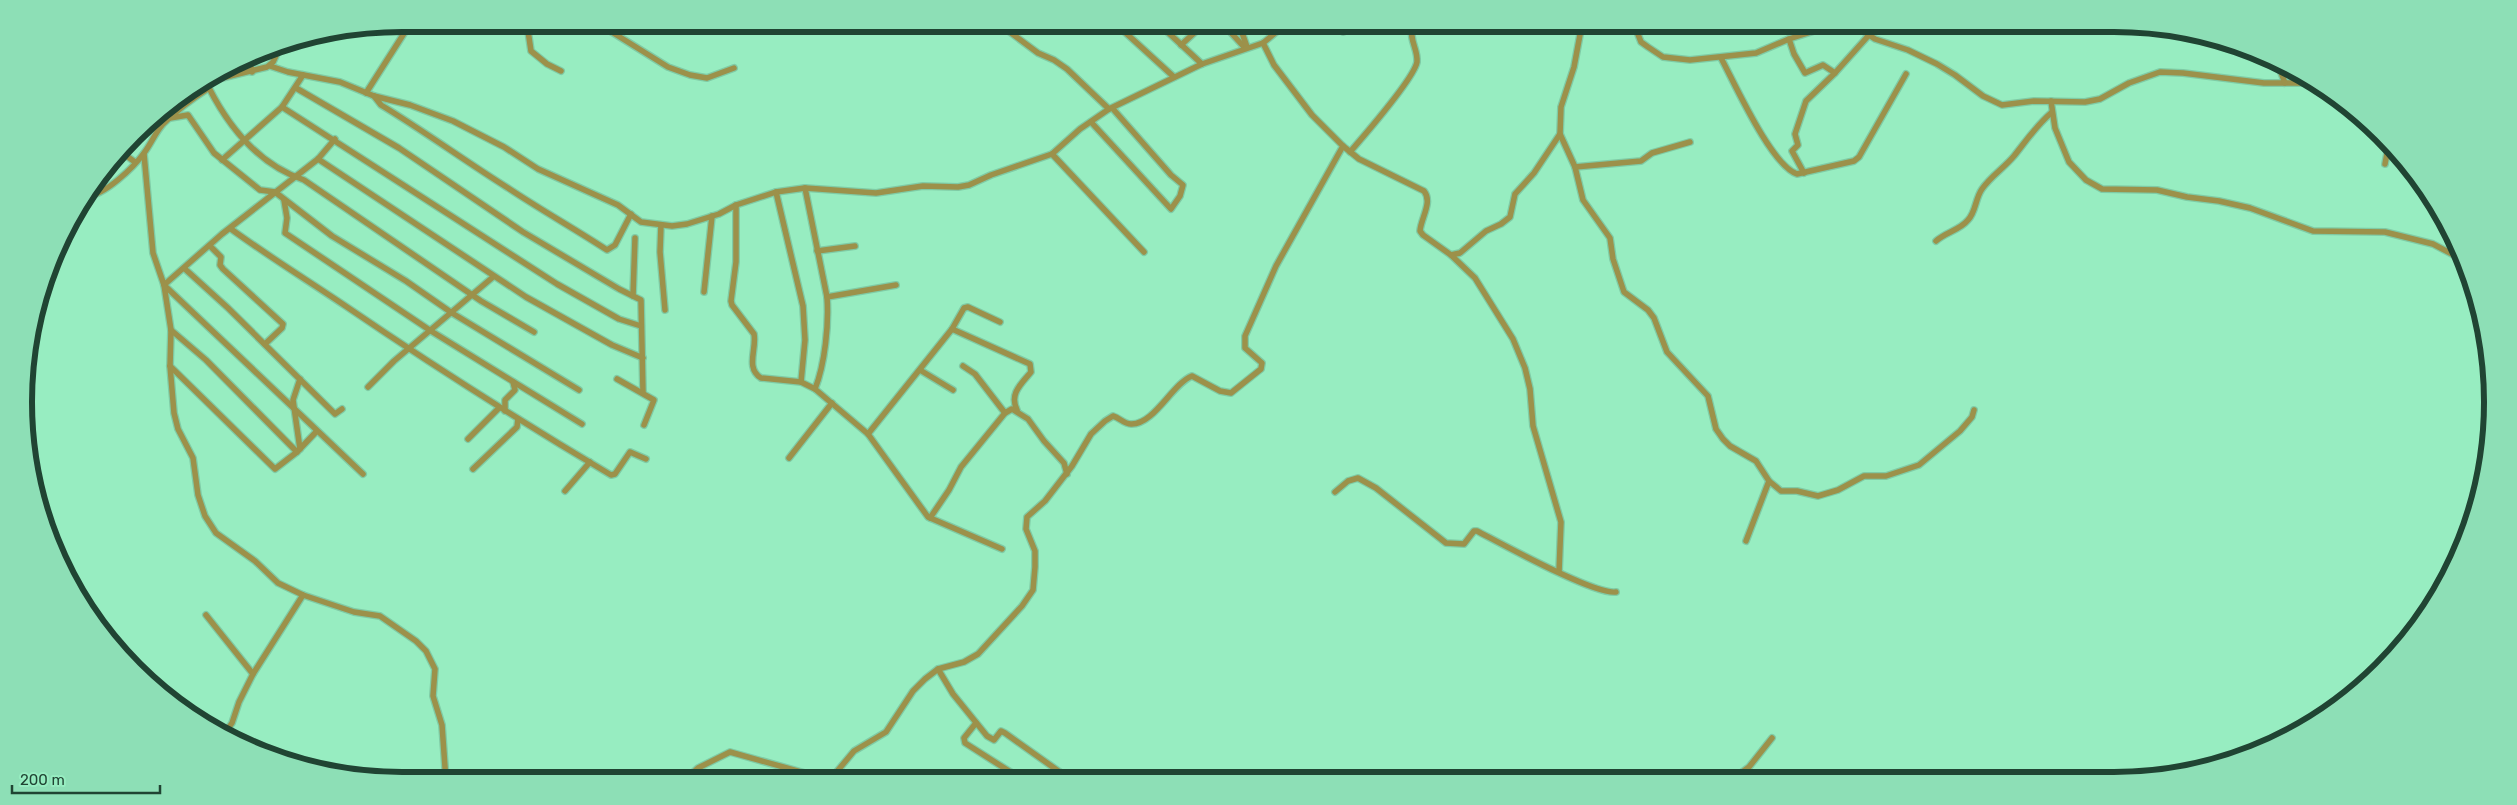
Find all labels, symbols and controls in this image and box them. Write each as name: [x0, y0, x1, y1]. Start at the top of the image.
scale bar: [12, 762, 160, 794]
text: 200 m: [20, 771, 65, 789]

